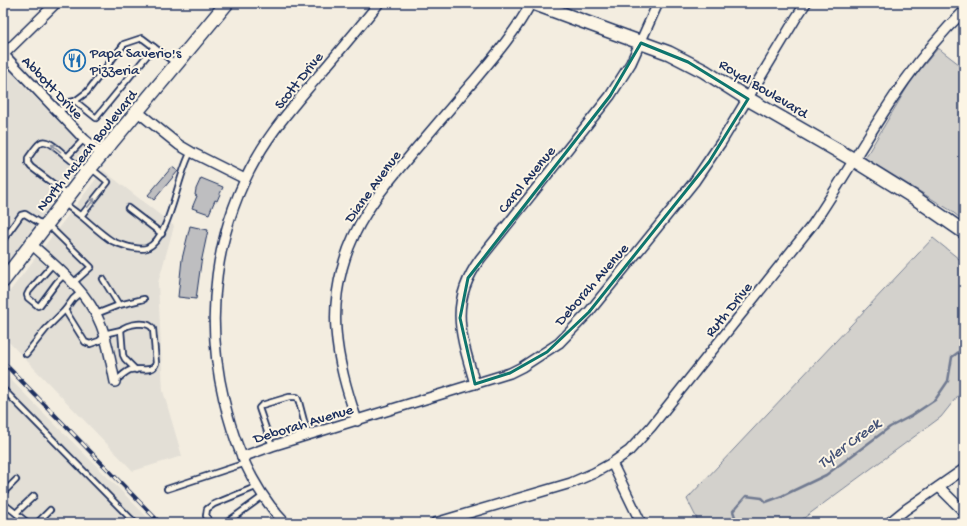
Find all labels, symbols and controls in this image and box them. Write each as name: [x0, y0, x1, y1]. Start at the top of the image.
place label: Papa Saverio's Pizzeria: [89, 45, 182, 80]
restaurant icon: Papa Saverio's Pizzeria: [62, 48, 88, 74]
street label: Scott Drive: [271, 49, 328, 113]
street label: Abbott Drive: [17, 53, 86, 124]
street label: Royal Boulevard: [715, 56, 812, 124]
street label: North McLean Boulevard: [33, 86, 143, 216]
one-way arrow: [50, 143, 61, 152]
street label: Carol Avenue: [495, 143, 560, 218]
street label: Diane Avenue: [341, 147, 406, 228]
one-way arrow: [87, 198, 95, 209]
street label: Deborah Avenue: [551, 240, 633, 331]
street label: Ruth Drive: [702, 279, 757, 341]
street label: Deborah Avenue: [250, 401, 356, 449]
water label: Tyler Creek: [815, 415, 887, 474]

